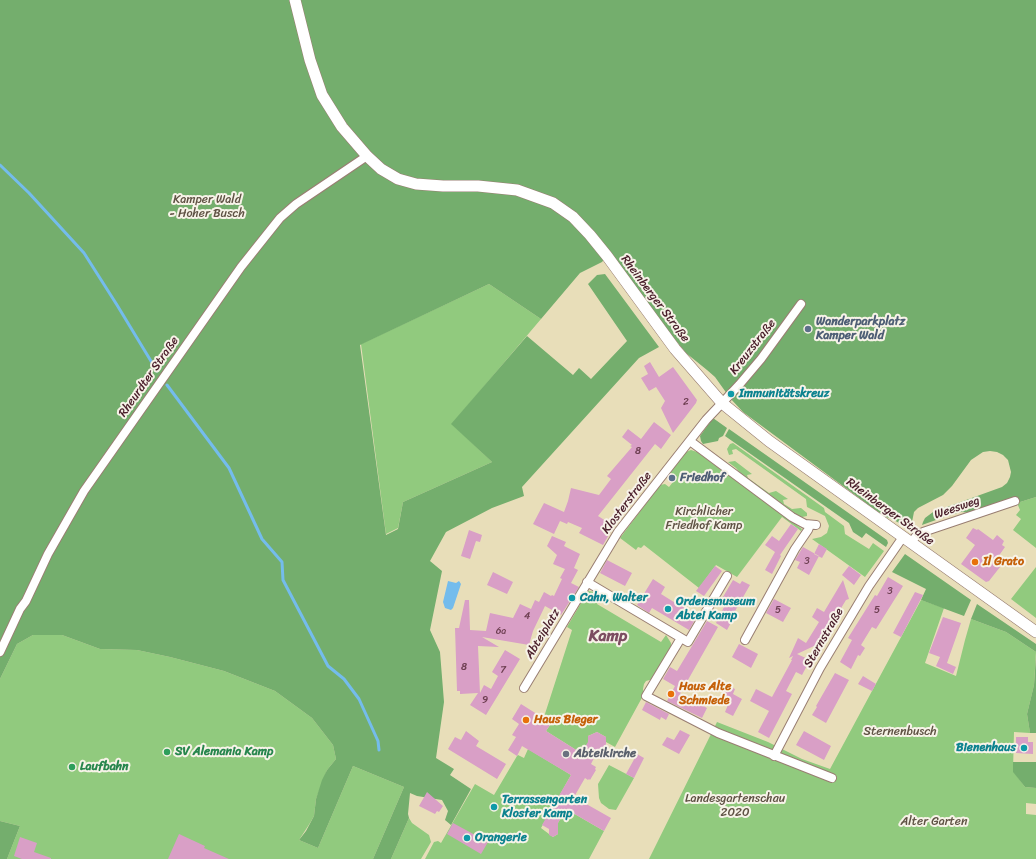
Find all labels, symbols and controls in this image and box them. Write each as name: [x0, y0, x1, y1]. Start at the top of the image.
park label: Kamper Wald - Hoher Busch: [169, 193, 245, 221]
street label: Rheinberger Straße: [618, 253, 692, 345]
place label: Wanderparkplatz Kamper Wald: [816, 315, 905, 343]
street label: Kreuzstraße: [727, 317, 779, 377]
marker: Wanderparkplatz Kamper Wald: [803, 324, 813, 334]
street label: Rheurdter Straße: [116, 334, 182, 420]
place label: Immunitätskreuz: [739, 387, 829, 401]
marker: Immunitätskreuz: [726, 389, 736, 399]
house number: 2: [683, 396, 689, 408]
house number: 8: [635, 445, 641, 457]
street label: Klosterstraße: [599, 469, 655, 537]
place label: Friedhof: [680, 471, 725, 485]
marker: Friedhof: [667, 473, 677, 483]
street label: Rheinberger Straße: [843, 475, 937, 549]
street label: Weesweg: [932, 494, 982, 522]
park label: Kirchlicher Friedhof Kamp: [666, 505, 742, 533]
house number: 3: [804, 555, 810, 567]
place label: Il Grato: [983, 555, 1024, 569]
marker: Il Grato: [970, 557, 980, 567]
house number: 3: [887, 585, 893, 597]
place label: Cahn, Walter: [580, 591, 648, 605]
marker: Cahn, Walter: [567, 593, 577, 603]
place label: Ordensmuseum Abtei Kamp: [676, 595, 755, 623]
marker: Ordensmuseum Abtei Kamp: [663, 604, 673, 614]
house number: 5: [775, 604, 781, 616]
house number: 5: [874, 604, 880, 616]
street label: Abteiplatz: [522, 606, 564, 662]
street label: Sternstraße: [801, 606, 847, 670]
house number: 4: [524, 610, 530, 622]
house number: 6a: [496, 625, 506, 637]
district label: Kamp: [589, 627, 627, 647]
house number: 8: [461, 661, 467, 673]
house number: 7: [500, 664, 506, 676]
place label: Haus Alte Schmiede: [679, 680, 731, 708]
marker: Haus Alte Schmiede: [666, 689, 676, 699]
house number: 9: [482, 694, 488, 706]
place label: Haus Bieger: [534, 713, 597, 727]
marker: Haus Bieger: [521, 715, 531, 725]
park label: Sternenbusch: [863, 725, 937, 739]
place label: Bienenhaus: [956, 741, 1016, 755]
marker: Bienenhaus: [1019, 743, 1029, 753]
place label: SV Alemania Kamp: [175, 745, 273, 759]
marker: SV Alemania Kamp: [162, 747, 172, 757]
place label: Abteikirche: [574, 747, 636, 761]
marker: Abteikirche: [561, 749, 571, 759]
place label: Laufbahn: [80, 760, 129, 774]
marker: Laufbahn: [67, 762, 77, 772]
park label: Landesgartenschau 2020: [685, 792, 785, 820]
place label: Terrassengarten Kloster Kamp: [502, 793, 587, 821]
marker: Terrassengarten Kloster Kamp: [489, 802, 499, 812]
park label: Alter Garten: [900, 815, 968, 829]
place label: Orangerie: [475, 831, 527, 845]
marker: Orangerie: [462, 833, 472, 843]

